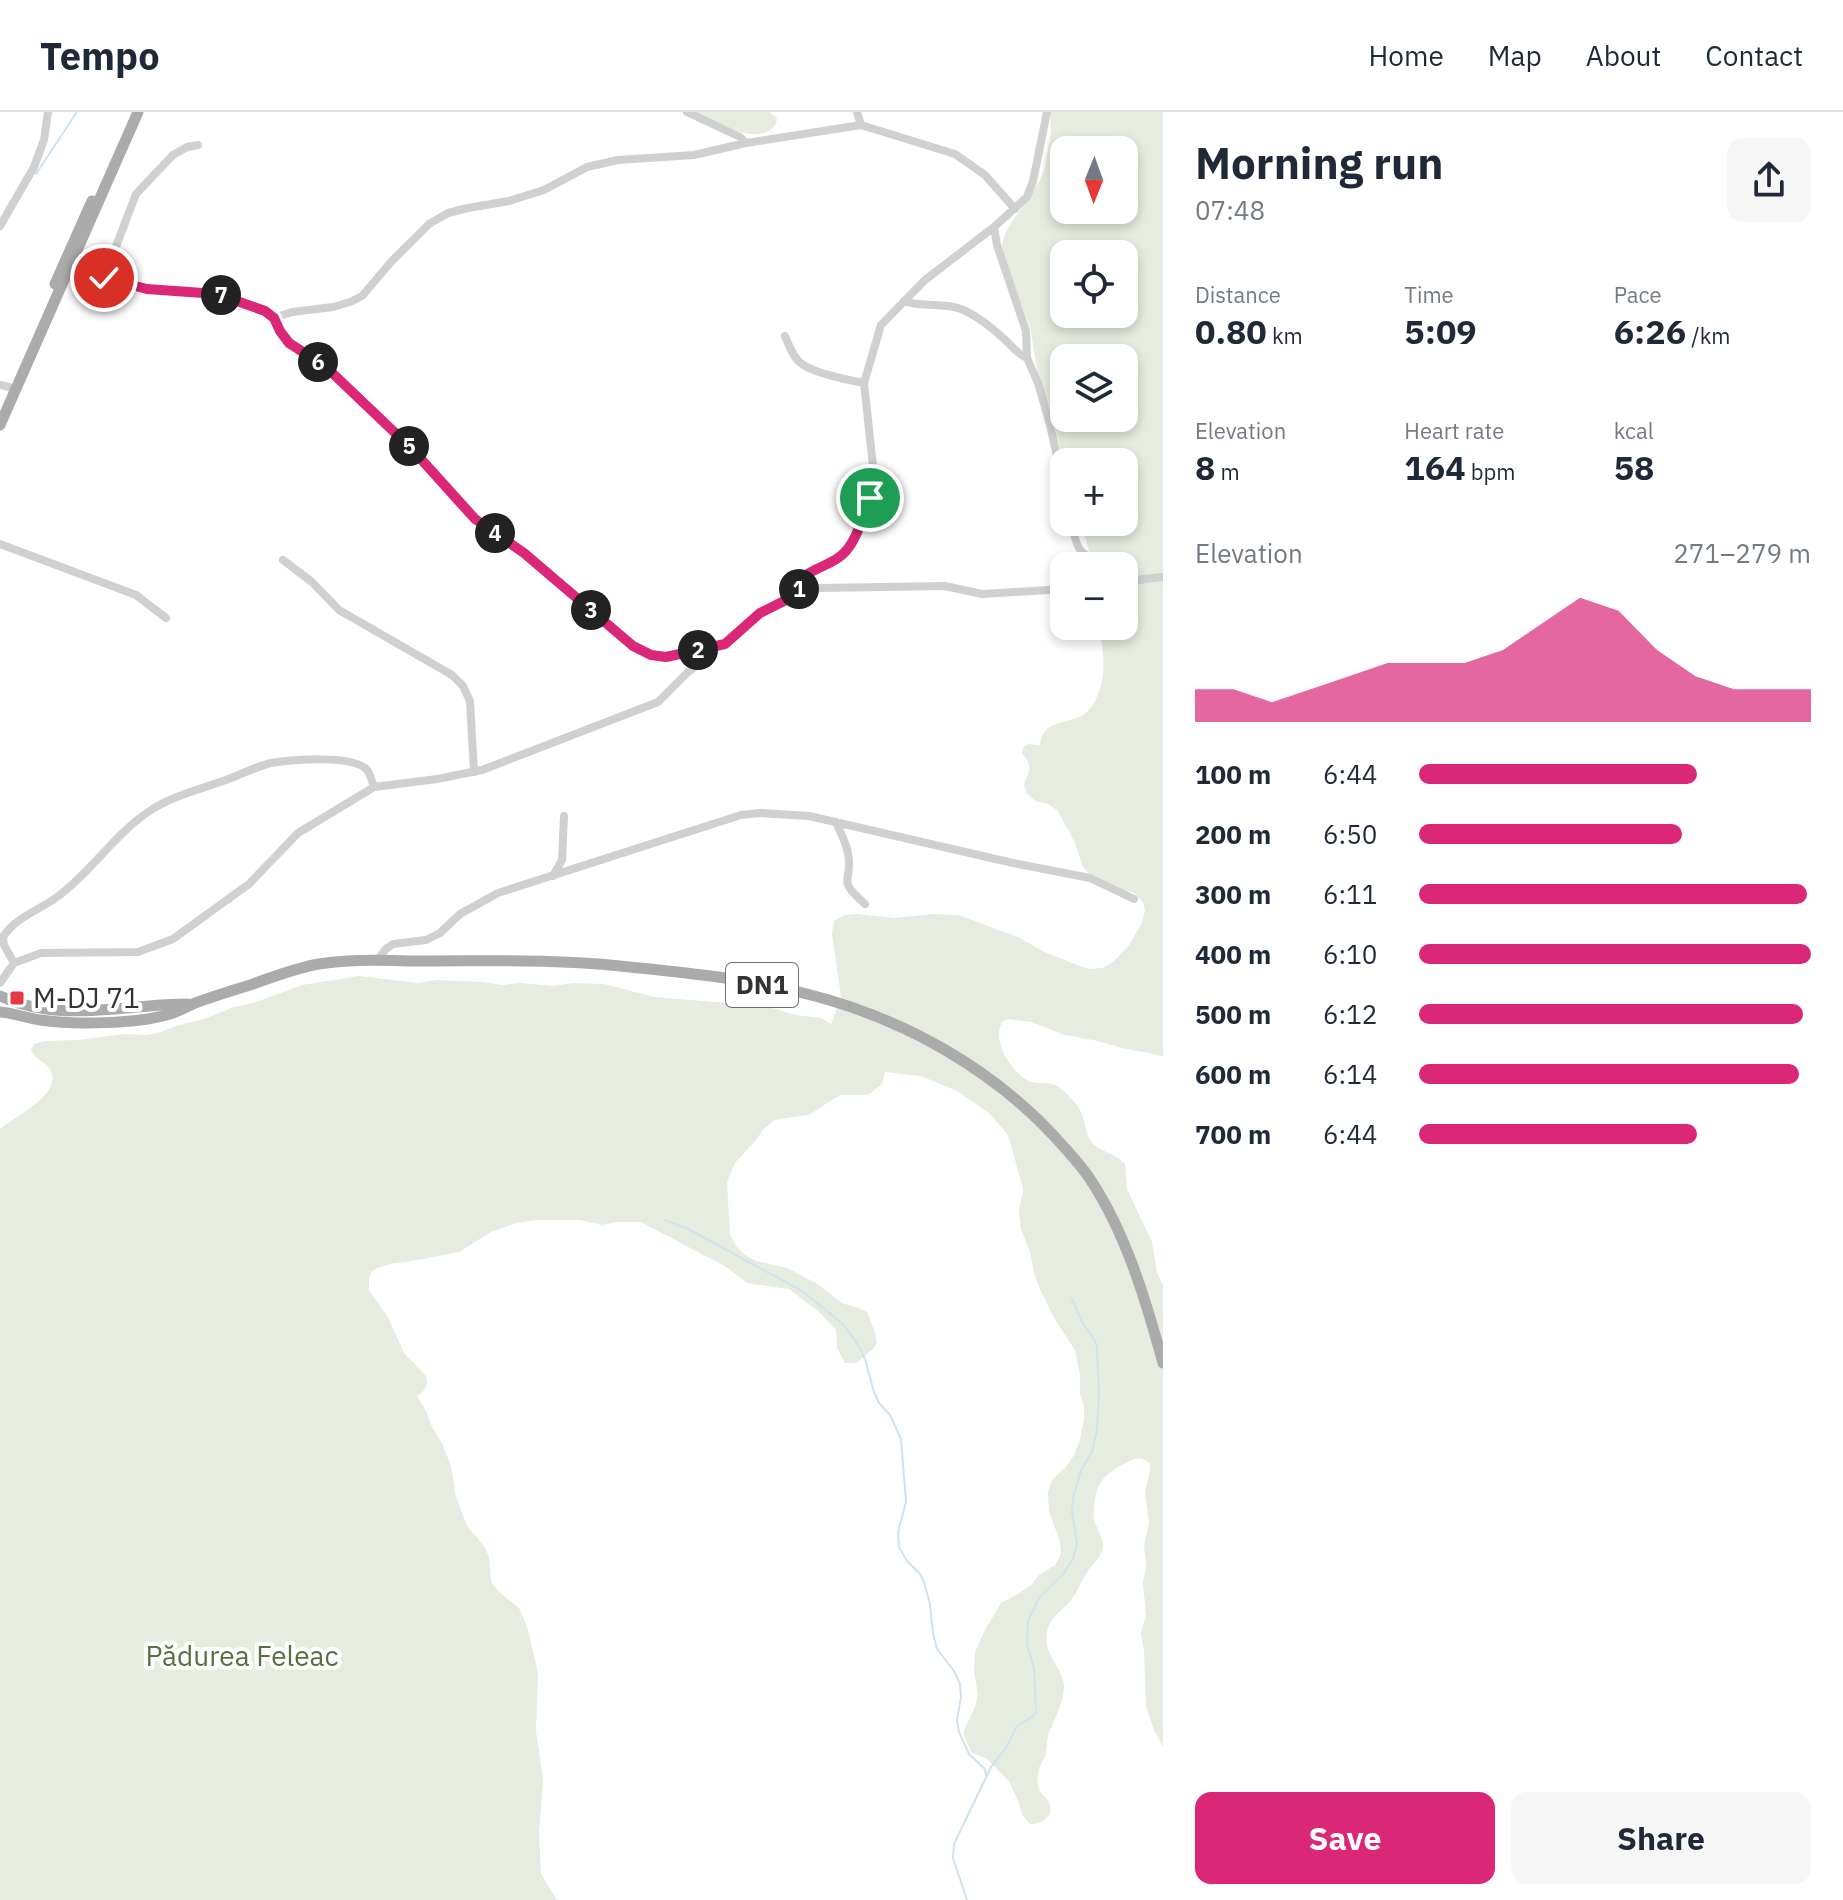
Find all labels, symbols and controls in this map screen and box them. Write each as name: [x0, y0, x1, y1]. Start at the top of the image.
text: Tempo: [40, 31, 160, 80]
text: Home: [1368, 37, 1444, 74]
text: Map: [1488, 37, 1542, 74]
text: About: [1586, 37, 1661, 74]
text: Contact: [1705, 37, 1803, 74]
text: Morning run: [1195, 134, 1444, 191]
north arrow: [1050, 136, 1138, 224]
map controls: [1050, 136, 1138, 640]
button: share: [1727, 138, 1811, 222]
text: 07:48: [1195, 193, 1265, 227]
button: locate: [1050, 240, 1138, 328]
pin: [70, 244, 138, 312]
icon: check: [82, 256, 126, 300]
pin: 7: [201, 275, 241, 315]
text: 7: [214, 280, 228, 309]
text: Distance: [1195, 280, 1281, 309]
text: Time: [1404, 280, 1454, 309]
text: Pace: [1614, 280, 1662, 309]
text: 0.80: [1195, 309, 1267, 353]
text: 5:09: [1404, 309, 1477, 353]
text: 6:26: [1614, 309, 1686, 353]
text: km: [1267, 321, 1303, 350]
text: /km: [1686, 321, 1731, 350]
pin: 6: [298, 342, 338, 382]
button: layers: [1050, 344, 1138, 432]
text: 6: [311, 347, 325, 376]
text: Elevation: [1195, 416, 1286, 445]
text: Heart rate: [1404, 416, 1504, 445]
text: kcal: [1614, 416, 1654, 445]
pin: 5: [389, 426, 429, 466]
text: 5: [402, 431, 416, 460]
text: 8: [1195, 445, 1215, 489]
text: 164: [1404, 445, 1466, 489]
text: 58: [1614, 445, 1654, 489]
button: +: [1050, 448, 1138, 536]
text: m: [1215, 457, 1240, 486]
text: bpm: [1466, 457, 1515, 486]
pin: [836, 464, 904, 532]
icon: arrive: [848, 476, 892, 520]
pin: 4: [475, 513, 515, 553]
text: 4: [488, 518, 502, 547]
text: Elevation: [1195, 536, 1303, 570]
text: 271–279 m: [1673, 536, 1811, 570]
button: −: [1050, 552, 1138, 640]
pin: 1: [779, 569, 819, 609]
text: 1: [792, 574, 806, 603]
pin: 3: [571, 590, 611, 630]
text: 3: [584, 595, 598, 624]
pin: 2: [678, 630, 718, 670]
text: 2: [691, 635, 705, 664]
text: 100 m: [1195, 757, 1271, 791]
text: 6:44: [1323, 757, 1377, 791]
text: 200 m: [1195, 817, 1271, 851]
text: 6:50: [1323, 817, 1377, 851]
text: 300 m: [1195, 877, 1271, 911]
text: 6:11: [1323, 877, 1377, 911]
text: 400 m: [1195, 937, 1271, 971]
text: 6:10: [1323, 937, 1377, 971]
road number: DN1: [726, 963, 798, 1007]
place label: M-DJ 71: [33, 979, 140, 1016]
marker: M-DJ 71: [8, 989, 26, 1007]
text: 500 m: [1195, 997, 1271, 1031]
text: 6:12: [1323, 997, 1377, 1031]
text: 600 m: [1195, 1057, 1271, 1091]
text: 6:14: [1323, 1057, 1377, 1091]
text: 700 m: [1195, 1117, 1271, 1151]
text: 6:44: [1323, 1117, 1377, 1151]
park label: Pădurea Feleac: [145, 1637, 339, 1674]
button: Save: [1195, 1792, 1495, 1884]
button: Share: [1511, 1792, 1811, 1884]

